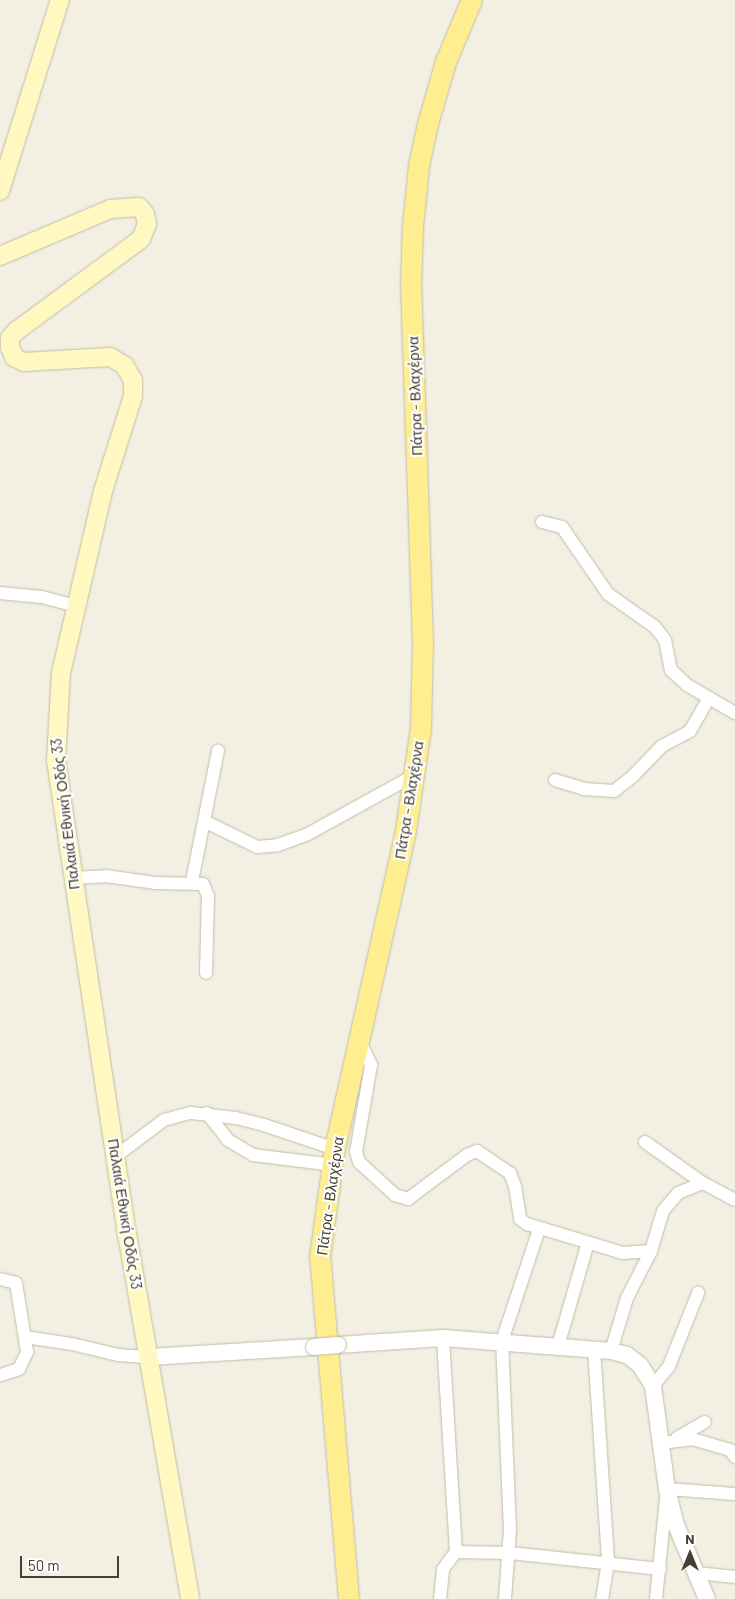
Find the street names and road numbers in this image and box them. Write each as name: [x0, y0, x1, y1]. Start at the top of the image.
street label: Πάτρα - Βλαχέρνα: [404, 336, 426, 456]
street label: Παλαιά Εθνική Οδός 33: [47, 737, 83, 891]
street label: Πάτρα - Βλαχέρνα: [391, 739, 427, 861]
street label: Πάτρα - Βλαχέρνα: [313, 1135, 347, 1257]
street label: Παλαιά Εθνική Οδός 33: [104, 1137, 146, 1291]

